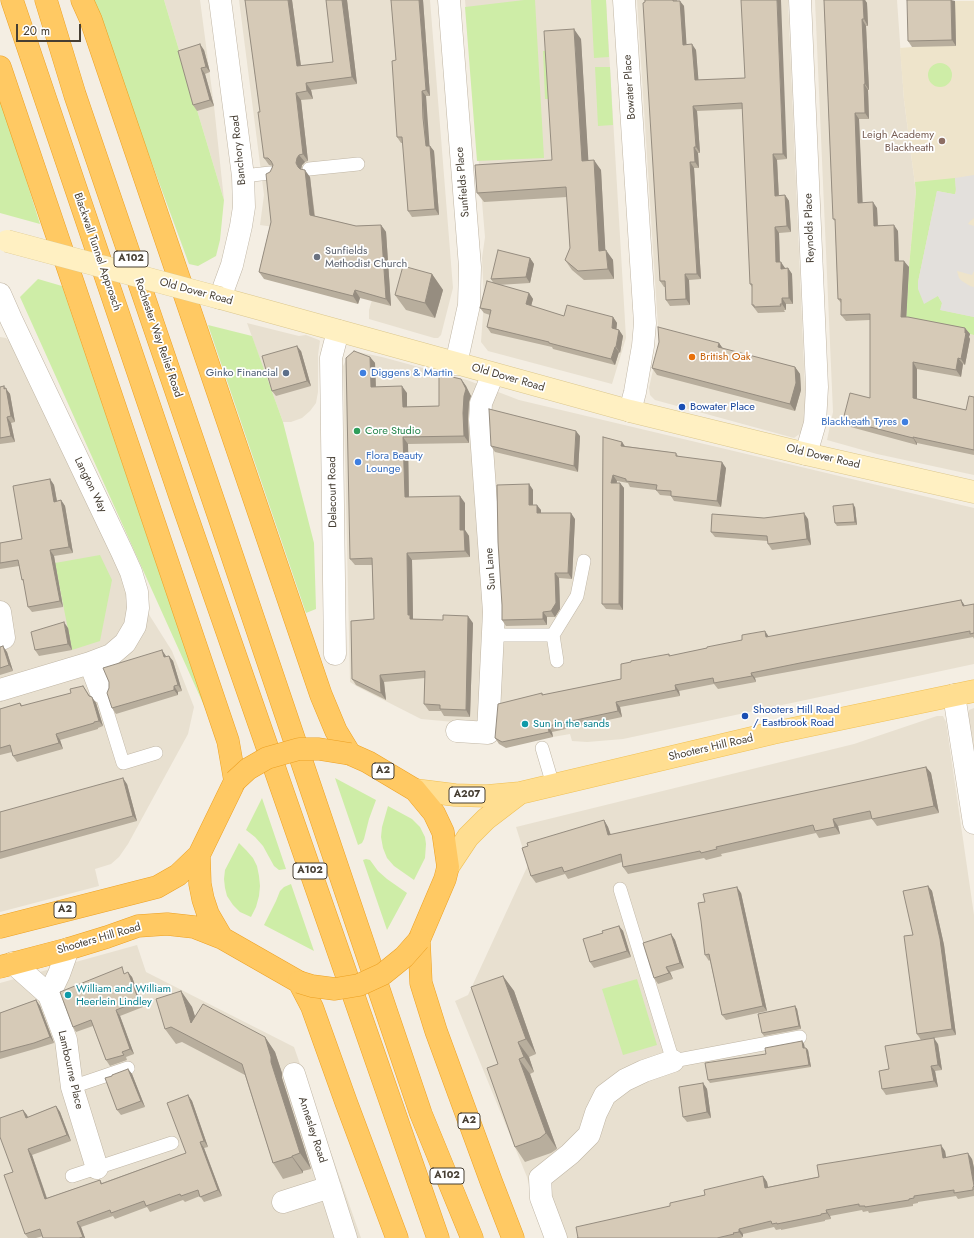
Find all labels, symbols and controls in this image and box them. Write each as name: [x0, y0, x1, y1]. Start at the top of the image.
scale bar: [18, 16, 83, 42]
text: 20 m: [23, 22, 50, 40]
street label: Bowater Place: [621, 54, 639, 120]
street label: Banchory Road: [229, 114, 249, 186]
place label: Leigh Academy Blackheath: [862, 128, 934, 154]
marker: Leigh Academy Blackheath: [937, 136, 947, 146]
street label: Sunfields Place: [453, 146, 473, 218]
street label: Blackwall Tunnel Approach: [71, 191, 123, 313]
street label: Reynolds Place: [802, 193, 818, 263]
place label: Sunfields Methodist Church: [325, 244, 407, 270]
road number: A102: [114, 251, 148, 267]
marker: Sunfields Methodist Church: [312, 252, 322, 262]
street label: Old Dover Road: [158, 276, 234, 308]
street label: Rochester Way Relief Road: [131, 277, 185, 399]
place label: British Oak: [700, 350, 751, 364]
marker: British Oak: [687, 352, 697, 362]
street label: Old Dover Road: [470, 361, 546, 395]
place label: Ginko Financial: [206, 366, 278, 380]
place label: Diggens & Martin: [371, 366, 453, 380]
marker: Ginko Financial: [281, 368, 291, 378]
marker: Diggens & Martin: [358, 368, 368, 378]
place label: Bowater Place: [690, 400, 755, 414]
marker: Bowater Place: [677, 402, 687, 412]
place label: Blackheath Tyres: [821, 415, 897, 429]
marker: Blackheath Tyres: [900, 417, 910, 427]
place label: Core Studio: [365, 424, 421, 438]
marker: Core Studio: [352, 426, 362, 436]
street label: Old Dover Road: [785, 442, 861, 472]
place label: Flora Beauty Lounge: [366, 449, 423, 475]
street label: Langton Way: [71, 455, 109, 515]
street label: Delacourt Road: [326, 456, 340, 528]
marker: Flora Beauty Lounge: [353, 457, 363, 467]
street label: Sun Lane: [483, 547, 499, 591]
place label: Shooters Hill Road / Eastbrook Road: [753, 703, 839, 729]
marker: Shooters Hill Road / Eastbrook Road: [740, 711, 750, 721]
place label: Sun in the sands: [533, 717, 609, 731]
marker: Sun in the sands: [520, 719, 530, 729]
street label: Shooters Hill Road: [667, 732, 755, 764]
road number: A2: [372, 763, 394, 779]
road number: A207: [449, 787, 485, 803]
road number: A102: [293, 863, 327, 879]
road number: A2: [54, 902, 76, 918]
street label: Shooters Hill Road: [56, 921, 142, 957]
place label: William and William Heerlein Lindley: [76, 982, 171, 1008]
marker: William and William Heerlein Lindley: [63, 990, 73, 1000]
street label: Lambourne Place: [55, 1029, 85, 1111]
street label: Annesley Road: [295, 1095, 329, 1165]
road number: A2: [458, 1113, 480, 1129]
road number: A102: [430, 1168, 464, 1184]

